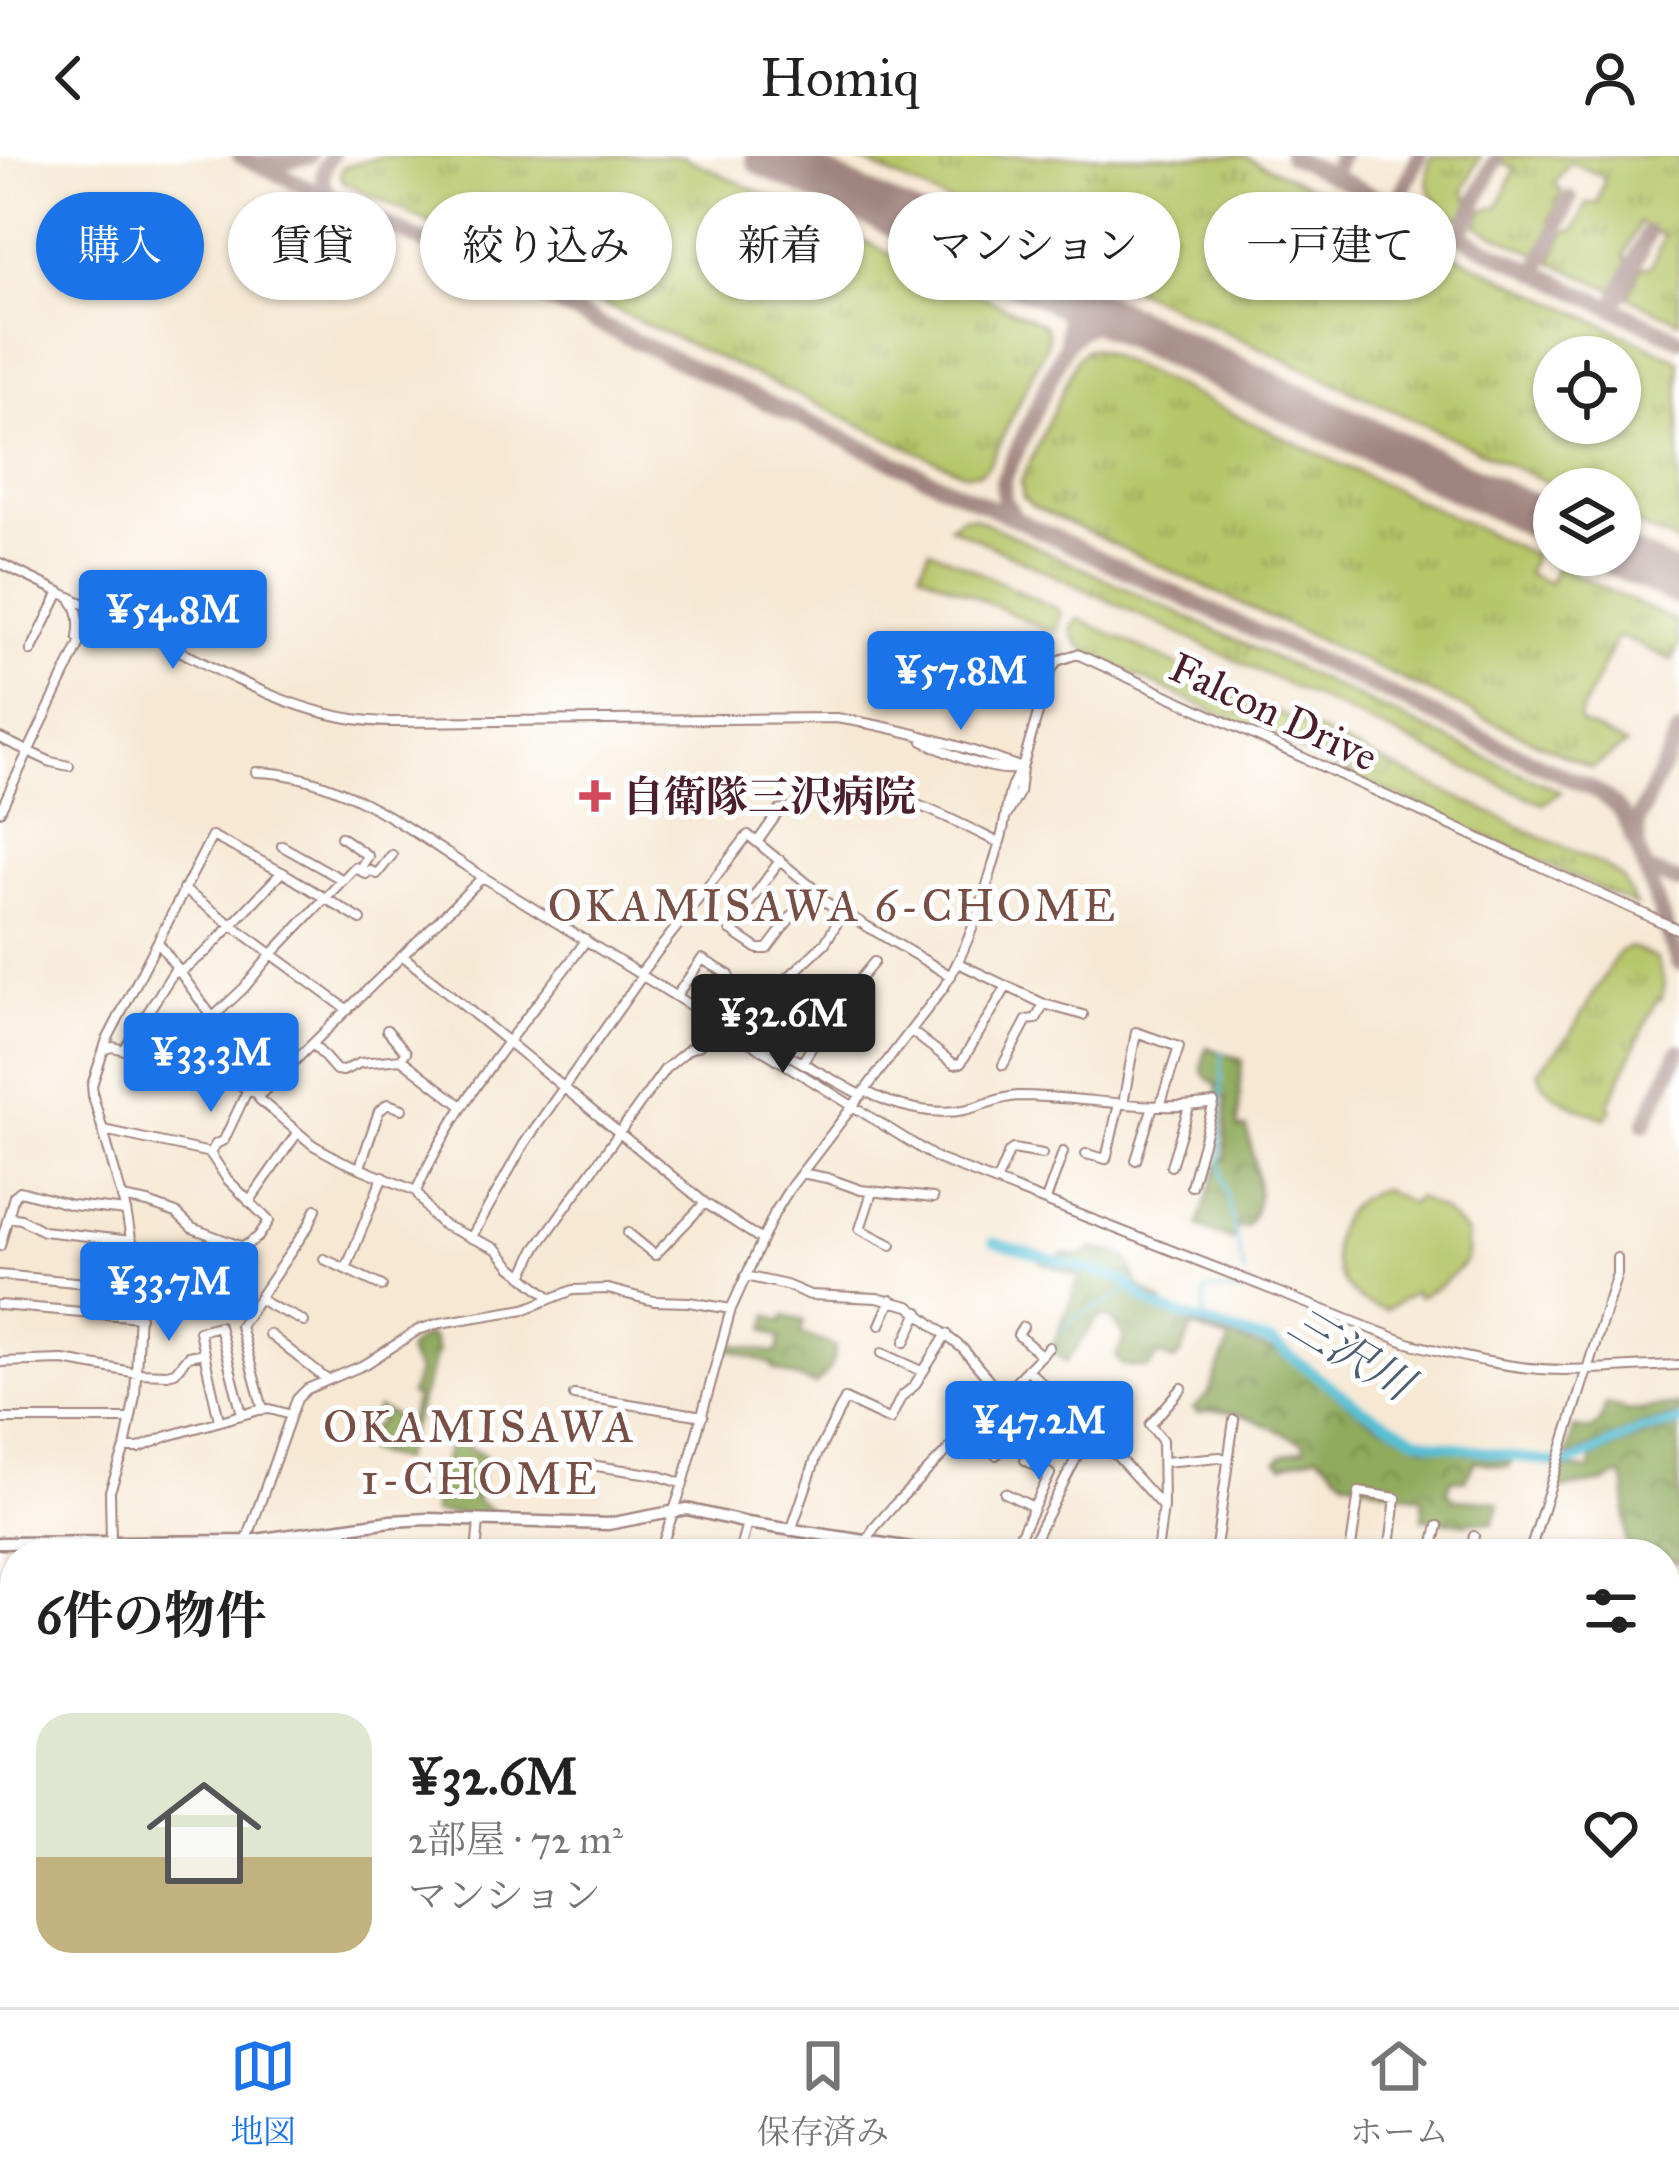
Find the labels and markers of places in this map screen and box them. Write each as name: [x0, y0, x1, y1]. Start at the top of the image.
pin: ¥54.8M: [75, 570, 271, 672]
pin: ¥57.8M: [863, 631, 1059, 733]
place label: 自衛隊三沢病院: [622, 771, 916, 823]
marker: 自衛隊三沢病院: [579, 780, 611, 812]
pin: ¥32.6M: [685, 974, 881, 1076]
pin: ¥33.3M: [113, 1013, 309, 1115]
pin: ¥33.7M: [71, 1242, 267, 1344]
pin: ¥47.2M: [941, 1381, 1137, 1483]

